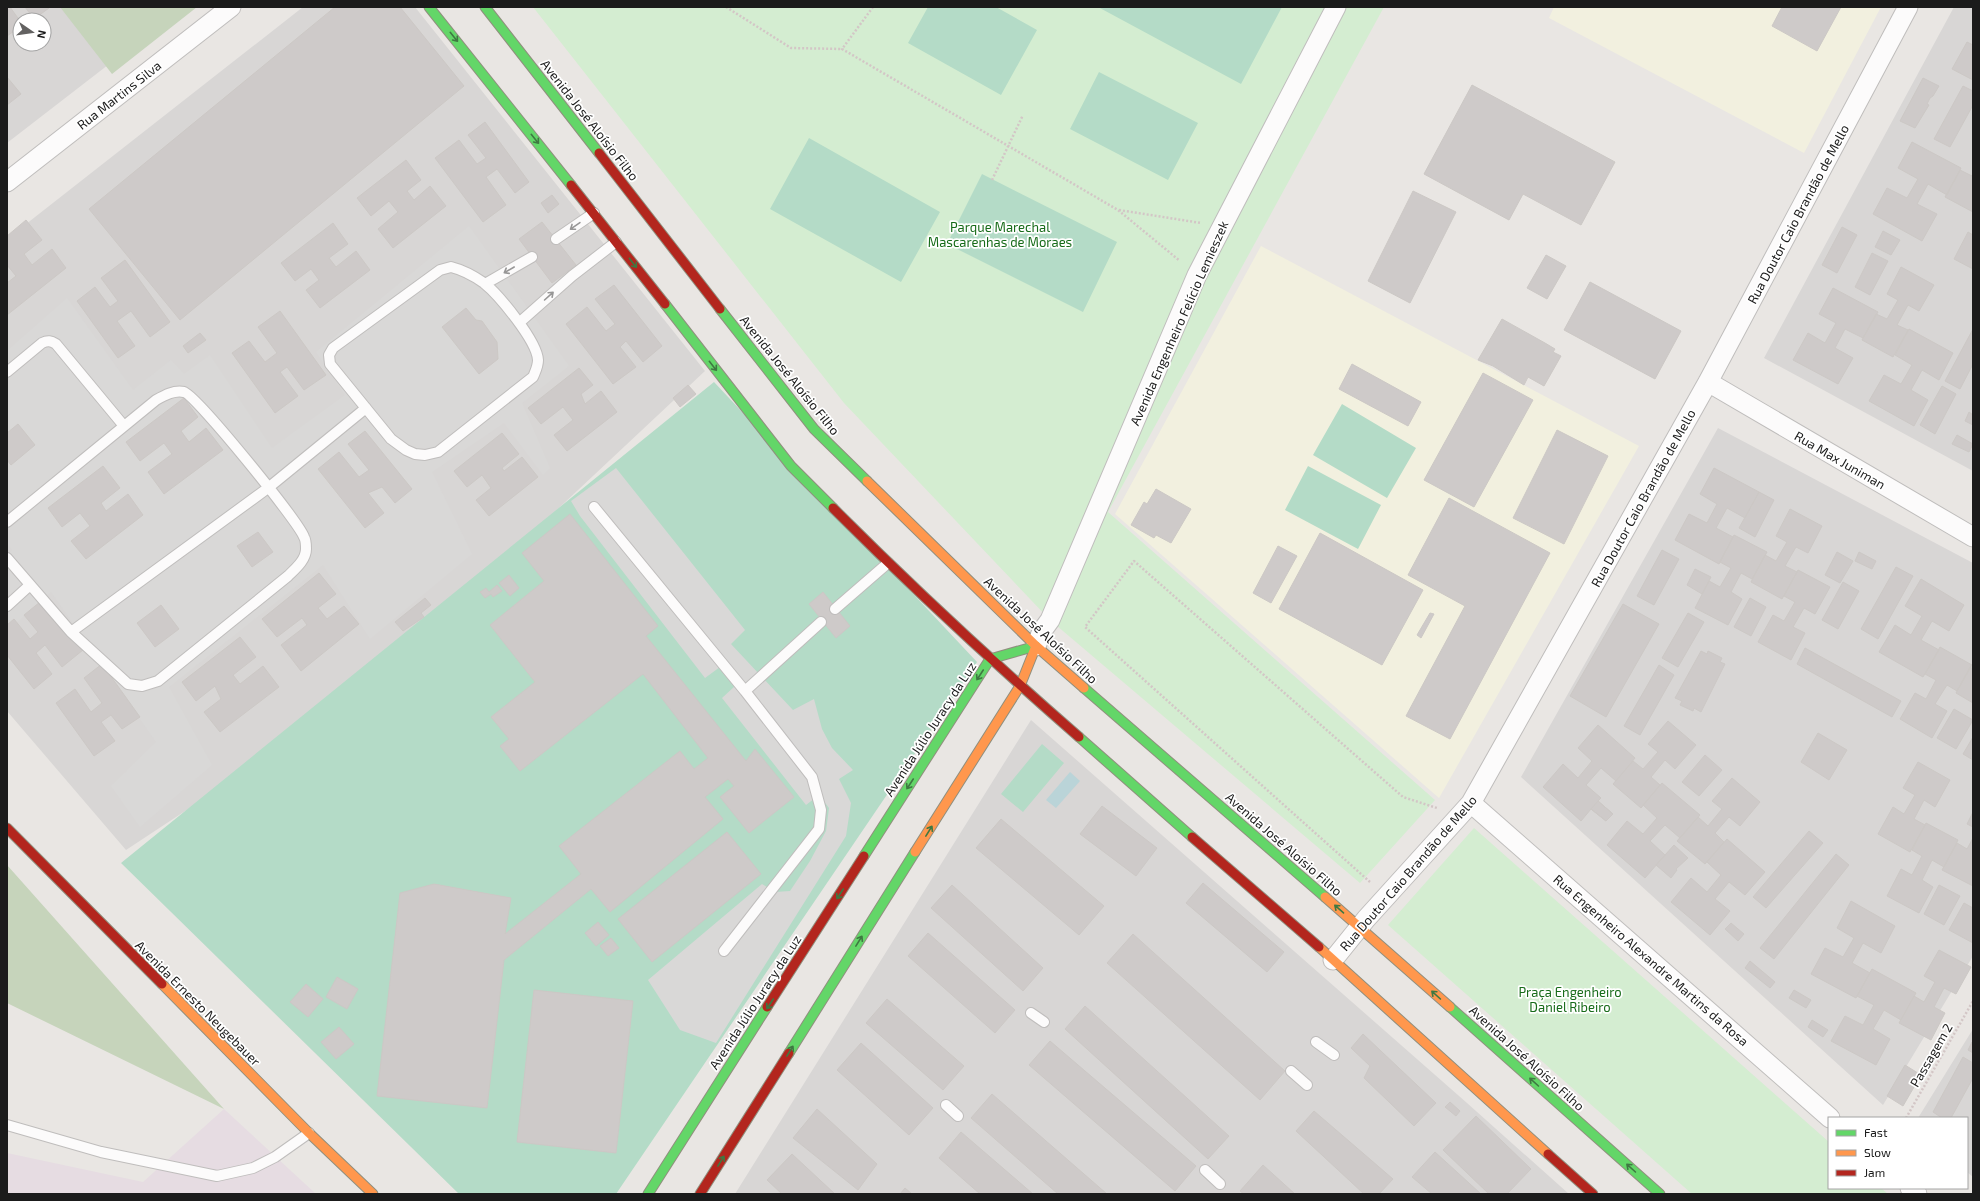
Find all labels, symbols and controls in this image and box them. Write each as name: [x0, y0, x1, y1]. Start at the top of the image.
north arrow: [12, 12, 52, 52]
text: N: [35, 29, 49, 40]
one-way arrow: [449, 32, 458, 43]
street label: Avenida José Aloísio Filho: [538, 56, 642, 184]
street label: Rua Martins Silva: [74, 57, 164, 133]
street label: Rua Doutor Caio Brandão de Mello: [1744, 122, 1852, 306]
one-way arrow: [530, 134, 539, 145]
street label: Avenida Engenheiro Felício Lemieszek: [1126, 218, 1232, 428]
park label: Parque Marechal Mascarenhas de Moraes: [928, 219, 1072, 250]
one-way arrow: [570, 222, 581, 230]
one-way arrow: [628, 257, 637, 268]
one-way arrow: [503, 267, 515, 275]
one-way arrow: [544, 292, 554, 301]
street label: Avenida José Aloísio Filho: [737, 312, 843, 438]
one-way arrow: [708, 360, 717, 371]
street label: Rua Doutor Caio Brandão de Mello: [1587, 406, 1699, 590]
street label: Rua Max Juniman: [1792, 428, 1888, 492]
street label: Avenida José Aloísio Filho: [981, 573, 1101, 687]
street label: Avenida Júlio Juracy da Luz: [881, 659, 979, 799]
one-way arrow: [975, 669, 983, 681]
one-way arrow: [905, 779, 914, 790]
street label: Avenida José Aloísio Filho: [1222, 789, 1346, 899]
street label: Rua Doutor Caio Brandão de Mello: [1336, 792, 1480, 954]
one-way arrow: [925, 825, 933, 837]
street label: Rua Engenheiro Alexandre Martins da Rosa: [1550, 871, 1752, 1049]
one-way arrow: [836, 888, 844, 899]
one-way arrow: [1334, 904, 1344, 914]
street label: Avenida Júlio Juracy da Luz: [706, 932, 804, 1072]
one-way arrow: [856, 935, 864, 947]
street label: Avenida Ernesto Neugebauer: [132, 937, 264, 1069]
park label: Praça Engenheiro Daniel Ribeiro: [1518, 984, 1622, 1015]
one-way arrow: [1431, 991, 1442, 1000]
one-way arrow: [766, 998, 774, 1009]
street label: Avenida José Aloísio Filho: [1466, 1002, 1588, 1114]
street label: Passagem 2: [1906, 1020, 1956, 1090]
one-way arrow: [786, 1046, 794, 1057]
one-way arrow: [1528, 1077, 1539, 1086]
legend: [1828, 1117, 1968, 1189]
text: Fast: [1864, 1125, 1888, 1139]
text: Slow: [1864, 1145, 1891, 1159]
one-way arrow: [717, 1155, 725, 1167]
one-way arrow: [1626, 1164, 1636, 1173]
text: Jam: [1864, 1165, 1885, 1179]

